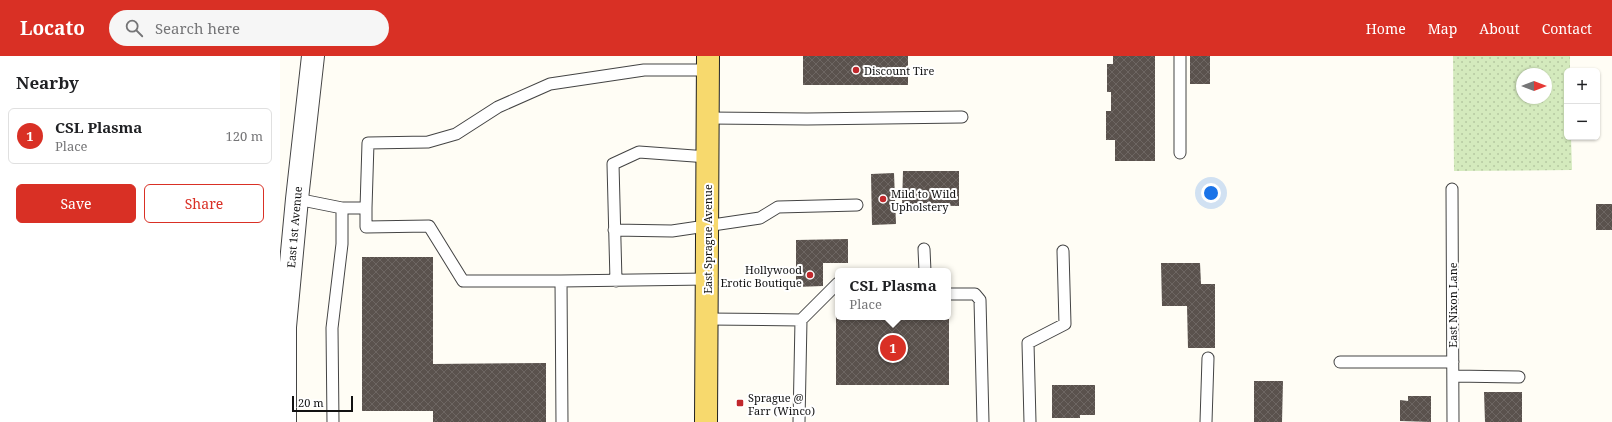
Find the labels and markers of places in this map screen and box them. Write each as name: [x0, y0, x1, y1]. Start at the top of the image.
place label: Discount Tire: [864, 63, 934, 78]
marker: Discount Tire: [851, 65, 861, 75]
place label: Mild to Wild Upholstery: [891, 186, 956, 214]
marker: Mild to Wild Upholstery: [878, 194, 888, 204]
place label: Hollywood Erotic Boutique: [720, 262, 802, 290]
marker: Hollywood Erotic Boutique: [805, 270, 815, 280]
pin: 1: [880, 333, 906, 363]
place label: Sprague @ Farr (Winco): [748, 390, 815, 418]
marker: Sprague @ Farr (Winco): [735, 398, 745, 408]

